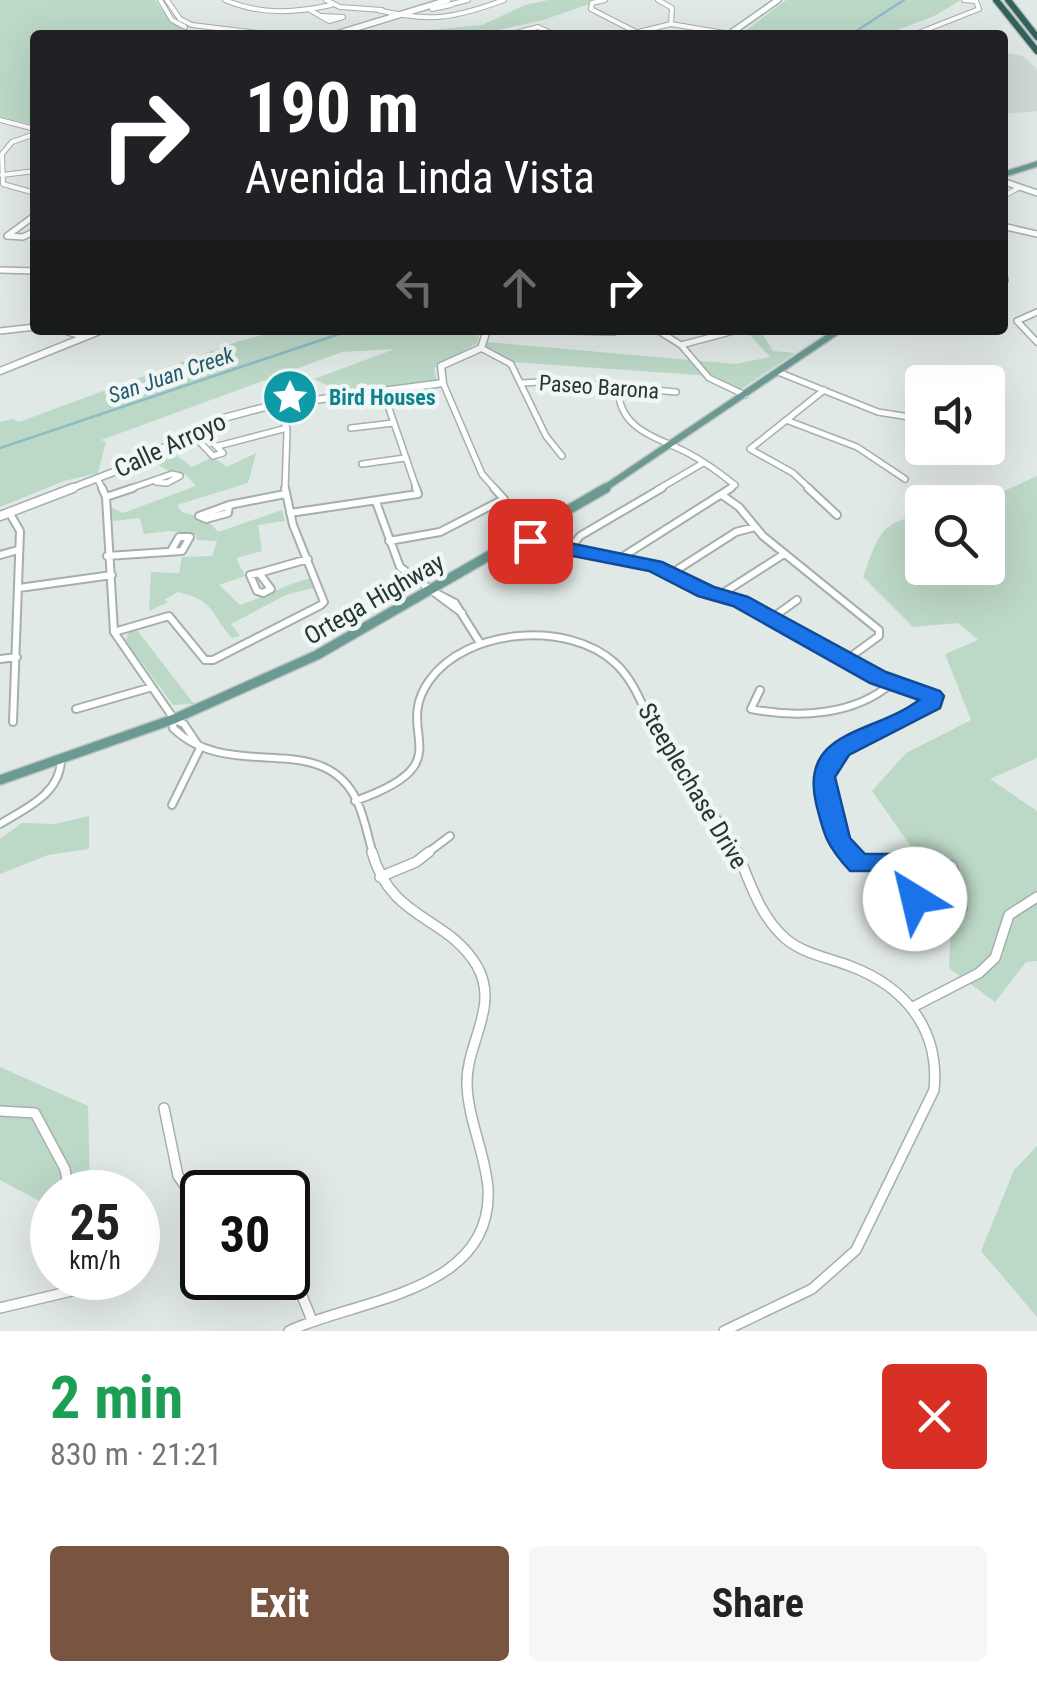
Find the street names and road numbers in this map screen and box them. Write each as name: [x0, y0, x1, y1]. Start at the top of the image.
street label: Paseo Barona: [538, 370, 660, 404]
street label: Calle Arroyo: [110, 407, 230, 483]
street label: Ortega Highway: [299, 547, 449, 651]
street label: Steeplechase Drive: [632, 698, 754, 874]

